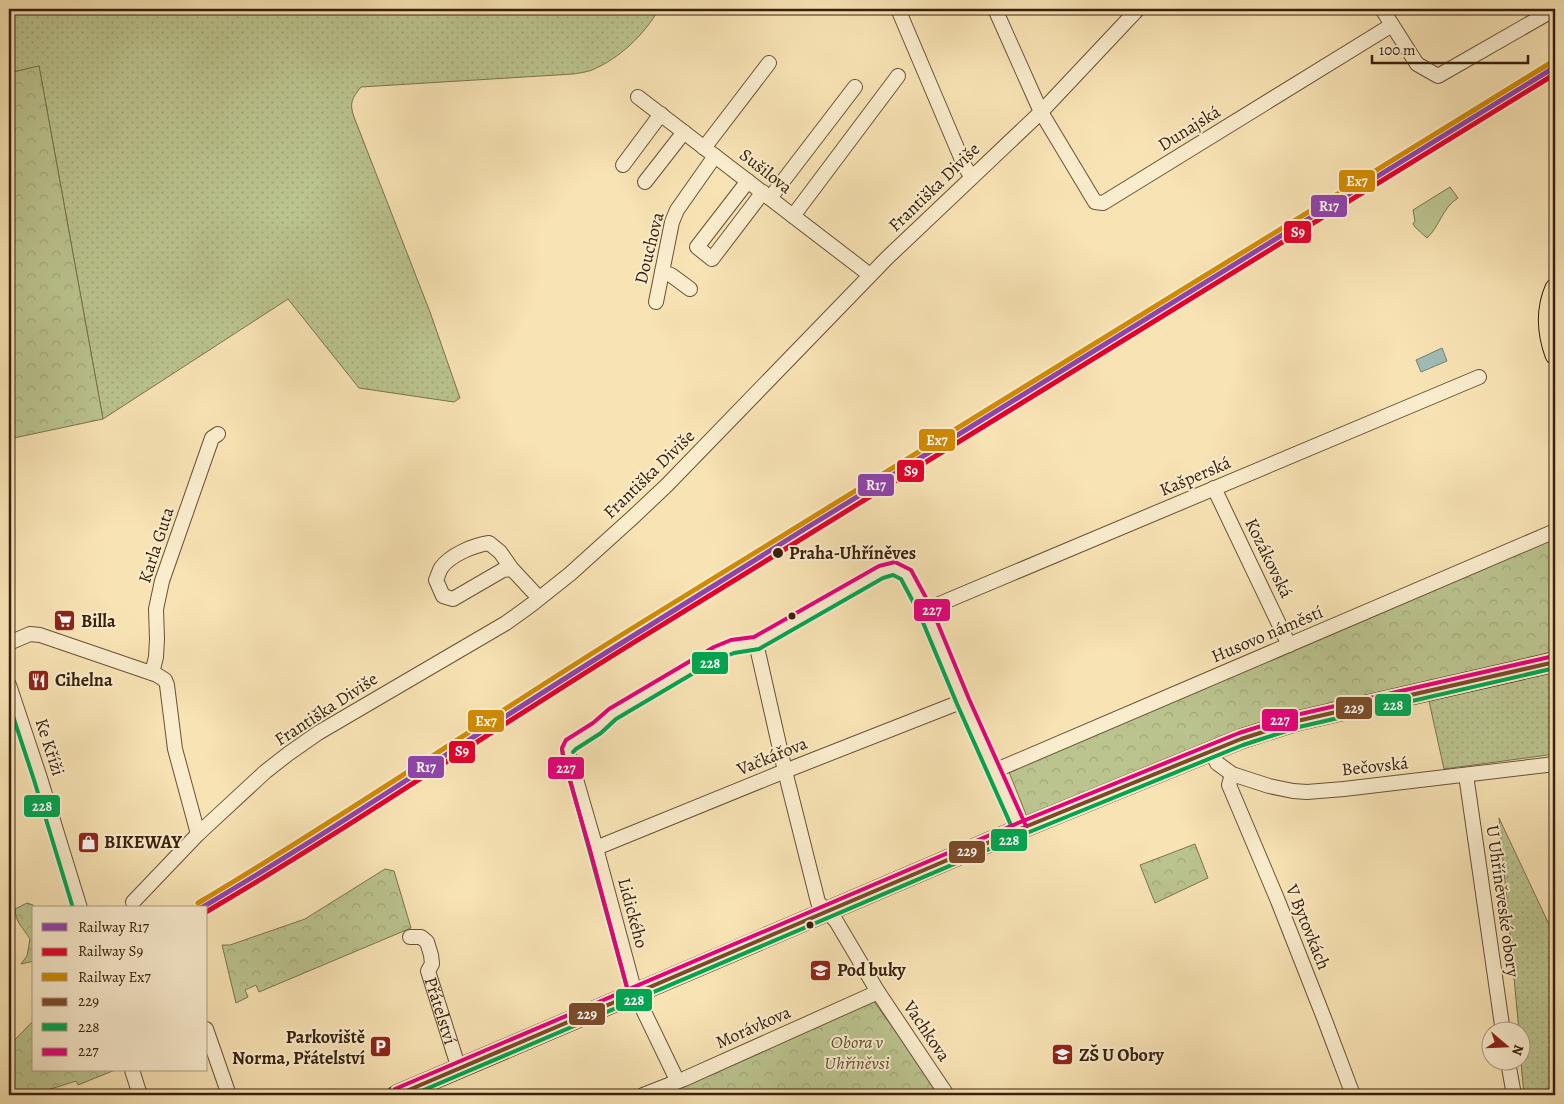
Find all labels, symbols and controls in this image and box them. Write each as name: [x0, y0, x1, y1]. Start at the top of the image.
scale bar: [1372, 32, 1528, 64]
text: 100 m: [1379, 40, 1416, 60]
street label: Dunajská: [1153, 99, 1225, 157]
street label: Františka Diviše: [883, 137, 985, 237]
street label: Sušilova: [735, 143, 798, 200]
line badge: Ex7: [1338, 169, 1376, 193]
text: Ex7: [1346, 172, 1368, 191]
line badge: R17: [1310, 194, 1348, 218]
text: R17: [1319, 197, 1339, 216]
street label: Douchova: [628, 209, 670, 287]
line badge: S9: [1283, 220, 1312, 244]
text: S9: [1291, 223, 1306, 242]
street label: Františka Diviše: [598, 424, 700, 524]
line badge: Ex7: [918, 428, 956, 452]
text: Ex7: [926, 431, 948, 450]
street label: Kašperská: [1156, 450, 1235, 502]
line badge: S9: [896, 459, 925, 483]
text: S9: [904, 462, 919, 481]
line badge: R17: [857, 473, 895, 497]
text: R17: [866, 476, 886, 495]
street label: Karla Guta: [132, 503, 180, 586]
street label: Kozákovská: [1239, 514, 1299, 602]
place label: Praha-Uhříněves: [789, 541, 916, 565]
marker: Praha-Uhříněves: [771, 546, 785, 560]
line badge: 227: [913, 598, 951, 622]
street label: Husovo náměstí: [1208, 600, 1326, 668]
text: 227: [922, 601, 942, 620]
supermarket icon: Billa: [53, 609, 77, 633]
place label: Billa: [81, 609, 116, 633]
unlabelled marker: [787, 611, 797, 621]
line badge: 228: [691, 651, 729, 675]
text: 228: [700, 654, 720, 673]
street label: Františka Diviše: [270, 667, 382, 751]
restaurant icon: Cihelna: [27, 668, 51, 692]
place label: Cihelna: [55, 668, 113, 692]
line badge: 228: [1374, 693, 1412, 717]
line badge: 229: [1335, 696, 1373, 720]
text: 228: [1383, 696, 1403, 715]
text: 229: [1344, 699, 1365, 718]
line badge: 227: [1261, 708, 1299, 732]
line badge: Ex7: [467, 709, 505, 733]
text: 227: [1270, 711, 1290, 730]
text: Ex7: [475, 712, 497, 731]
street label: Ke Kříži: [29, 715, 71, 779]
street label: Vačkářova: [732, 731, 811, 781]
line badge: S9: [448, 740, 476, 764]
text: S9: [455, 742, 470, 761]
street label: Bečovská: [1340, 751, 1410, 781]
line badge: R17: [407, 755, 445, 779]
line badge: 227: [547, 756, 585, 780]
text: R17: [416, 758, 436, 777]
text: 227: [556, 759, 576, 778]
line badge: 228: [23, 794, 61, 818]
text: 228: [32, 797, 52, 816]
street label: U Uhříněveské obory: [1480, 824, 1526, 979]
line badge: 228: [990, 828, 1028, 852]
shop icon: BIKEWAY: [76, 830, 100, 854]
place label: BIKEWAY: [104, 830, 182, 854]
text: 228: [999, 831, 1019, 850]
line badge: 229: [948, 840, 986, 864]
text: 229: [957, 842, 978, 861]
street label: Lidického: [612, 875, 654, 951]
street label: V Bytovkách: [1280, 880, 1336, 974]
legend: [32, 906, 208, 1072]
text: Railway R17: [78, 917, 150, 937]
unlabelled marker: [805, 920, 815, 930]
text: Railway S9: [78, 941, 143, 961]
school or university icon: Pod buky: [809, 958, 833, 982]
place label: Pod buky: [837, 958, 906, 982]
text: Railway Ex7: [78, 967, 151, 987]
street label: Přátelství: [419, 974, 462, 1047]
line badge: 228: [615, 988, 653, 1012]
text: 229: [78, 991, 99, 1011]
text: 228: [624, 991, 644, 1010]
street label: Vachkova: [897, 995, 956, 1067]
street label: Morávkova: [712, 1000, 795, 1054]
line badge: 229: [568, 1002, 606, 1026]
text: 229: [577, 1005, 598, 1024]
text: 228: [78, 1017, 100, 1037]
north arrow: [1482, 1022, 1532, 1072]
place label: Parkoviště Norma, Přátelství: [232, 1025, 365, 1070]
park label: Obora v Uhříněvsi: [824, 1030, 890, 1075]
parking icon: Parkoviště Norma, Přátelství: [369, 1035, 393, 1059]
text: 227: [78, 1041, 99, 1061]
text: N: [1507, 1042, 1528, 1058]
school or university icon: ZŠ U Obory: [1051, 1043, 1075, 1067]
place label: ZŠ U Obory: [1079, 1043, 1165, 1067]

